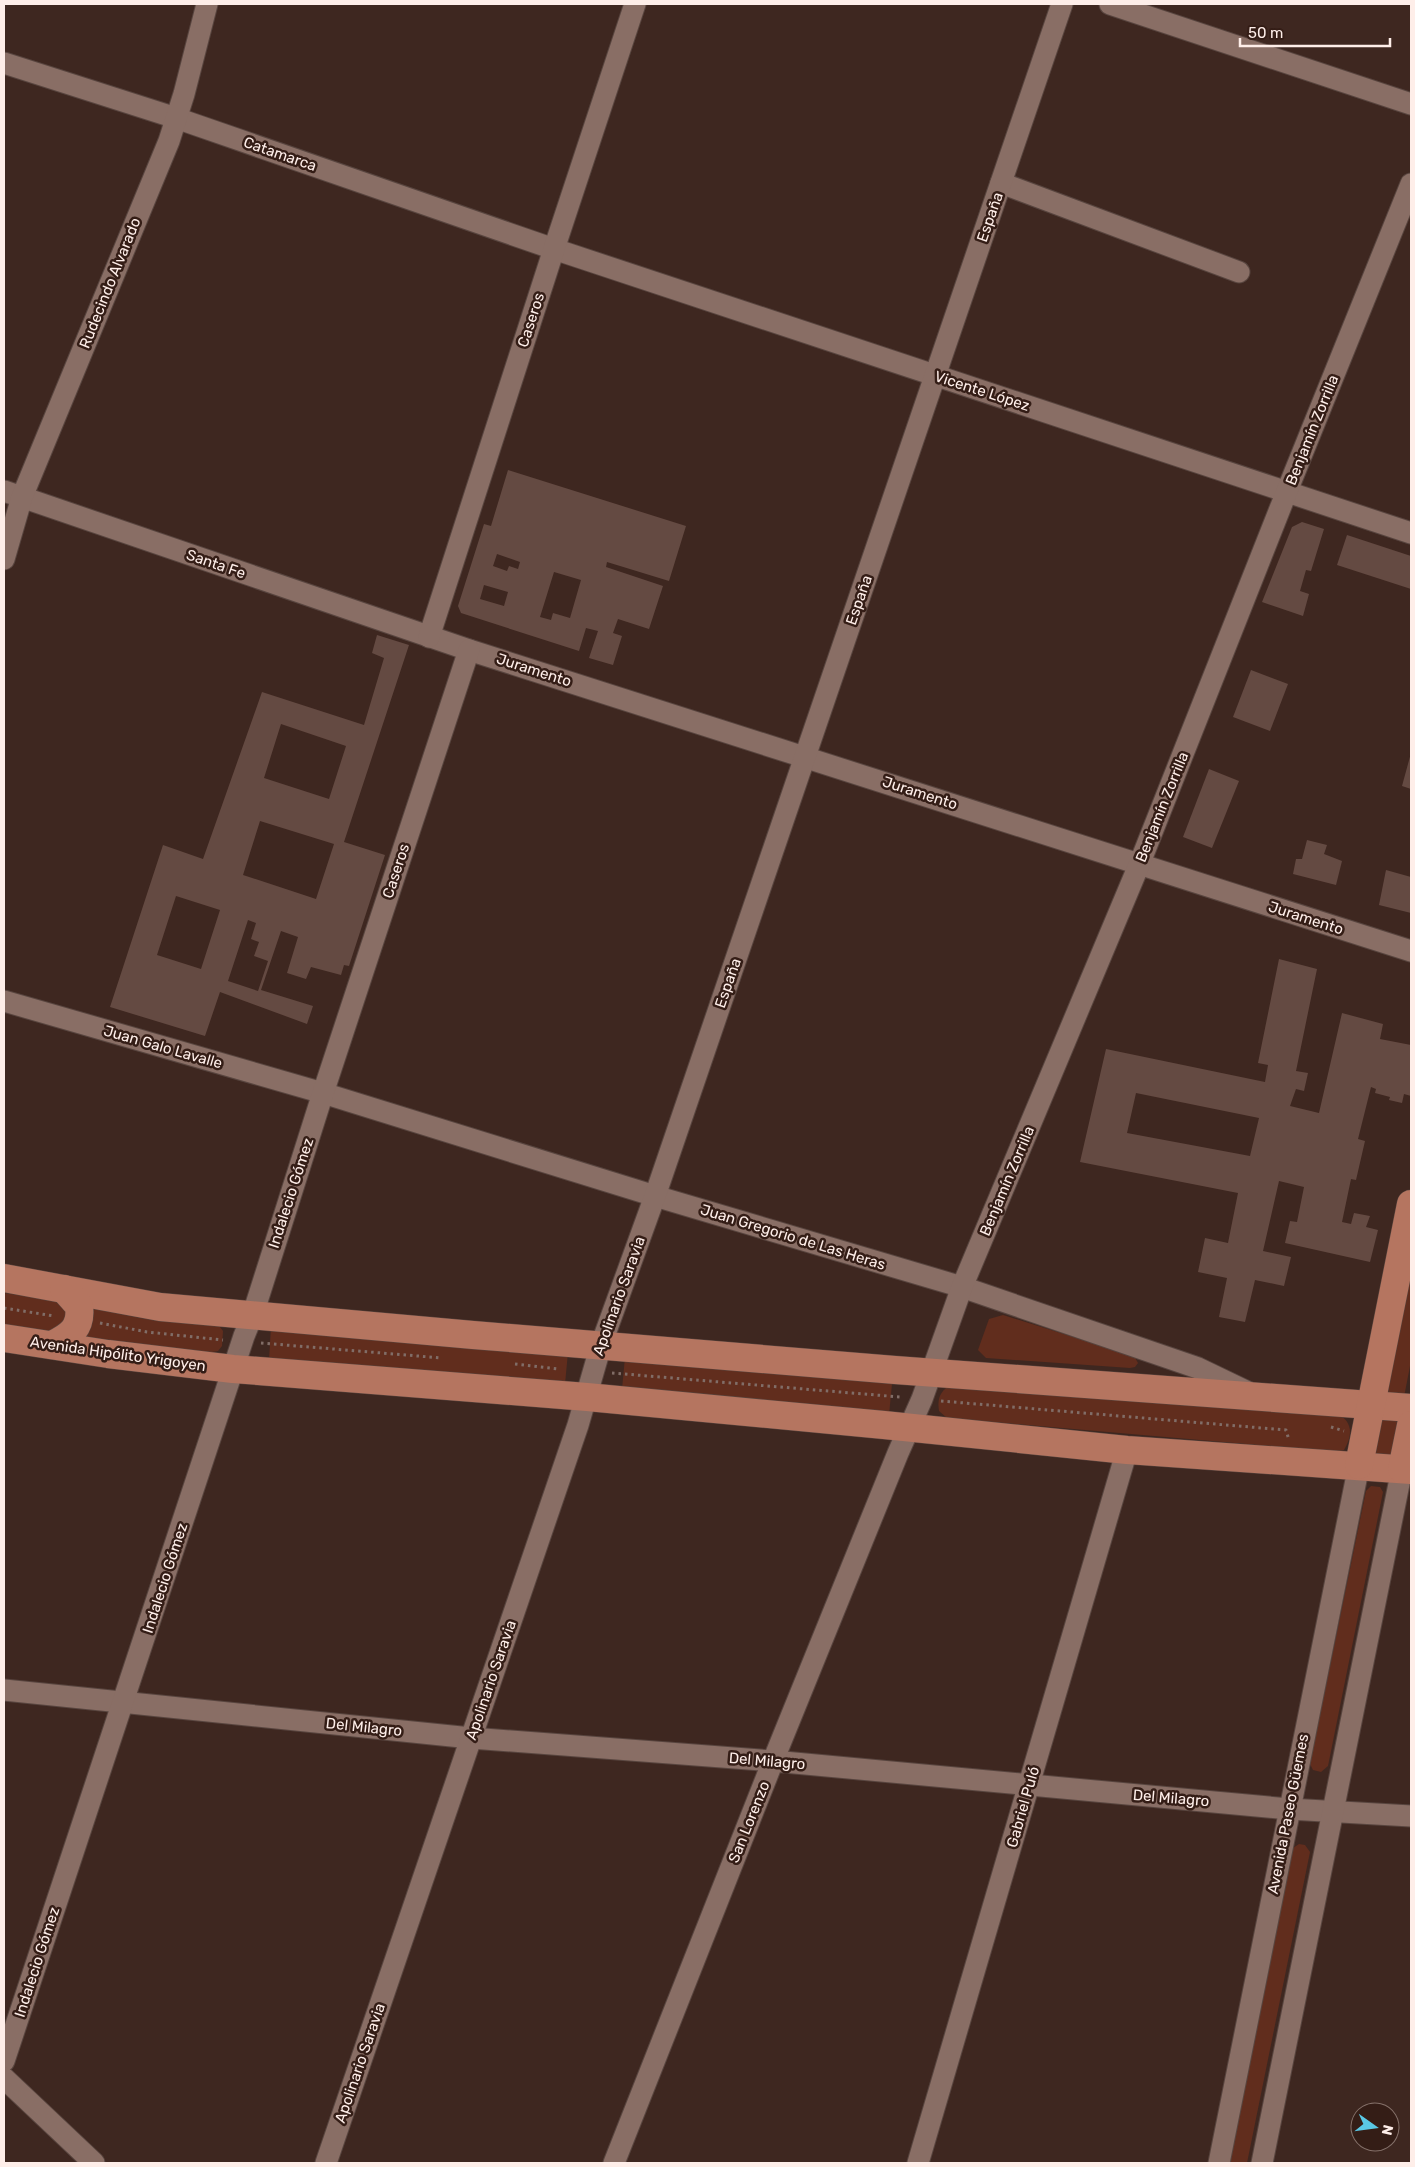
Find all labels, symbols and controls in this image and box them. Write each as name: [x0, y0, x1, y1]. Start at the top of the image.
scale bar: [1240, 15, 1390, 47]
text: 50 m: [1248, 24, 1283, 42]
street label: Catamarca: [241, 133, 319, 175]
street label: España: [973, 190, 1007, 244]
street label: Rudecindo Alvarado: [76, 215, 144, 351]
street label: Caseros: [514, 290, 548, 349]
street label: Vicente López: [932, 367, 1032, 415]
street label: Benjamín Zorrilla: [1282, 372, 1342, 488]
street label: Santa Fe: [184, 545, 248, 583]
street label: España: [842, 573, 876, 627]
street label: Juramento: [494, 649, 574, 691]
street label: Benjamín Zorrilla: [1132, 749, 1192, 865]
street label: Juramento: [880, 772, 960, 814]
street label: Caseros: [379, 841, 413, 900]
street label: Juramento: [1266, 897, 1346, 939]
street label: España: [711, 956, 745, 1010]
street label: Juan Galo Lavalle: [102, 1021, 224, 1073]
street label: Benjamín Zorrilla: [976, 1123, 1038, 1239]
street label: Indalecio Gómez: [265, 1135, 317, 1250]
street label: Juan Gregorio de Las Heras: [698, 1200, 888, 1274]
street label: Apolinario Saravia: [589, 1234, 649, 1358]
street label: Avenida Hipólito Yrigoyen: [29, 1333, 207, 1375]
street label: Indalecio Gómez: [139, 1520, 191, 1635]
street label: Apolinario Saravia: [462, 1618, 520, 1742]
street label: Del Milagro: [325, 1714, 403, 1740]
street label: Avenida Paseo Güemes: [1264, 1732, 1312, 1896]
street label: Del Milagro: [728, 1749, 806, 1773]
street label: Gabriel Puló: [1003, 1764, 1043, 1850]
street label: San Lorenzo: [724, 1779, 774, 1865]
street label: Del Milagro: [1132, 1786, 1210, 1810]
street label: Indalecio Gómez: [11, 1904, 63, 2019]
street label: Apolinario Saravia: [331, 2001, 389, 2125]
north arrow: [1350, 2102, 1400, 2152]
text: N: [1378, 2123, 1397, 2137]

